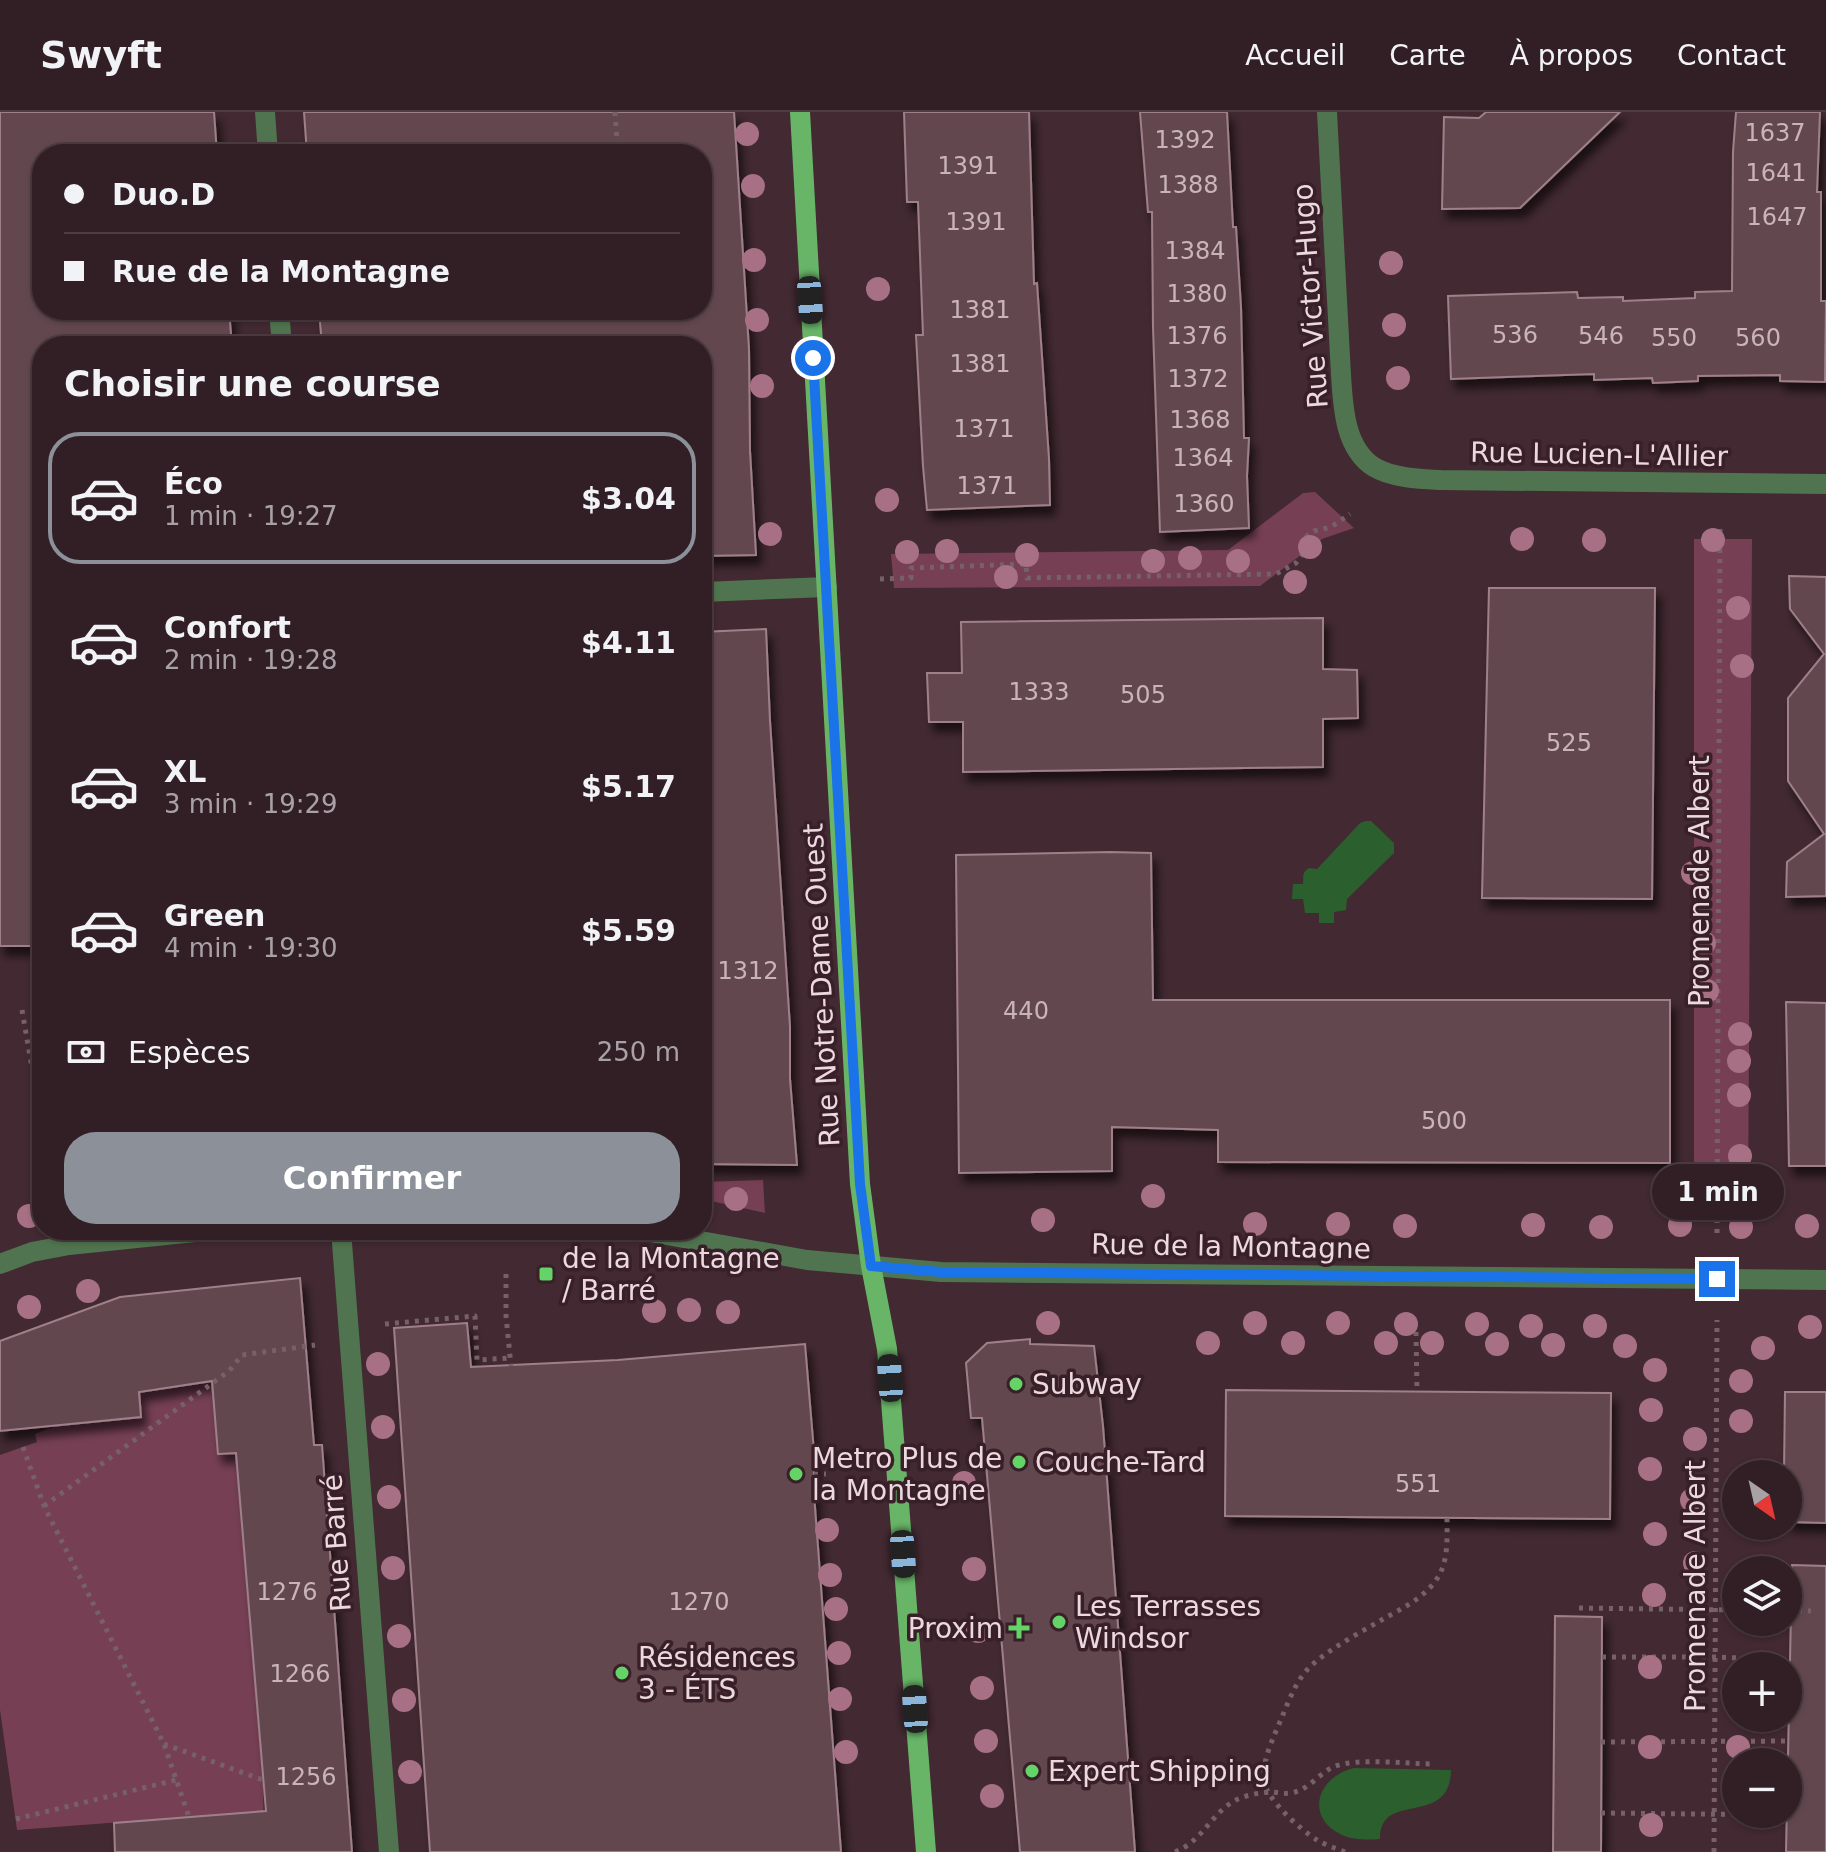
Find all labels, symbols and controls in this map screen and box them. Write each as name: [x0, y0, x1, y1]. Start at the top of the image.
text: Swyft: [40, 33, 162, 77]
text: Accueil: [1245, 39, 1345, 72]
text: Carte: [1389, 39, 1466, 72]
text: À propos: [1510, 39, 1633, 72]
text: Contact: [1677, 39, 1786, 72]
house number: 1637: [1744, 119, 1806, 147]
house number: 1392: [1154, 126, 1216, 154]
house number: 1391: [937, 152, 999, 180]
house number: 1641: [1745, 159, 1807, 187]
house number: 1388: [1157, 171, 1219, 199]
text: Duo.D: [112, 177, 215, 212]
street label: Rue Victor-Hugo: [1286, 182, 1335, 410]
house number: 1647: [1746, 203, 1808, 231]
house number: 1391: [945, 208, 1007, 236]
house number: 1384: [1164, 237, 1226, 265]
text: Rue de la Montagne: [112, 254, 450, 289]
car: [796, 275, 824, 325]
house number: 1380: [1166, 280, 1228, 308]
house number: 1381: [949, 296, 1011, 324]
house number: 536: [1492, 321, 1538, 349]
house number: 1376: [1166, 322, 1228, 350]
house number: 546: [1578, 322, 1624, 350]
house number: 550: [1651, 324, 1697, 352]
house number: 560: [1735, 324, 1781, 352]
route start: [795, 340, 831, 376]
house number: 1381: [949, 350, 1011, 378]
text: Choisir une course: [64, 363, 441, 404]
house number: 1372: [1167, 365, 1229, 393]
house number: 1368: [1169, 406, 1231, 434]
house number: 1371: [953, 415, 1015, 443]
street label: Rue Lucien-L'Allier: [1470, 436, 1729, 473]
house number: 1364: [1172, 444, 1234, 472]
icon: car: [68, 462, 140, 534]
text: Éco: [164, 466, 223, 501]
house number: 1371: [956, 472, 1018, 500]
text: $3.04: [581, 481, 676, 516]
house number: 1360: [1173, 490, 1235, 518]
text: 1 min · 19:27: [164, 501, 338, 531]
icon: car: [68, 606, 140, 678]
text: Confort: [164, 610, 291, 645]
text: $4.11: [581, 625, 676, 660]
text: 2 min · 19:28: [164, 645, 338, 675]
house number: 1333: [1008, 678, 1070, 706]
house number: 505: [1120, 681, 1166, 709]
house number: 525: [1546, 729, 1592, 757]
icon: car: [68, 750, 140, 822]
text: XL: [164, 754, 206, 789]
street label: Promenade Albert: [1683, 755, 1716, 1007]
text: $5.17: [581, 769, 676, 804]
text: 3 min · 19:29: [164, 789, 338, 819]
street label: Rue Notre-Dame Ouest: [797, 822, 846, 1148]
icon: car: [68, 894, 140, 966]
text: Green: [164, 898, 265, 933]
text: $5.59: [581, 913, 676, 948]
text: 4 min · 19:30: [164, 933, 338, 963]
house number: 1312: [717, 957, 779, 985]
house number: 440: [1003, 997, 1049, 1025]
icon: cash: [64, 1030, 108, 1074]
text: Espèces: [128, 1035, 251, 1070]
text: 250 m: [597, 1037, 680, 1067]
house number: 500: [1421, 1107, 1467, 1135]
button: Confirmer: [64, 1132, 680, 1224]
callout: 1 min: [1651, 1163, 1783, 1219]
text: 1 min: [1677, 1177, 1759, 1207]
street label: Rue de la Montagne: [1091, 1228, 1371, 1265]
place label: de la Montagne / Barré: [562, 1242, 780, 1307]
route end: [1699, 1261, 1735, 1297]
marker: de la Montagne / Barré: [537, 1265, 555, 1283]
car: [876, 1353, 904, 1403]
place label: Subway: [1032, 1368, 1142, 1401]
marker: Subway: [1007, 1375, 1025, 1393]
place label: Metro Plus de la Montagne: [812, 1442, 1002, 1507]
place label: Couche-Tard: [1035, 1446, 1206, 1479]
marker: Couche-Tard: [1010, 1453, 1028, 1471]
street label: Promenade Albert: [1679, 1460, 1712, 1712]
north arrow: [1722, 1460, 1802, 1540]
map controls: [1722, 1460, 1802, 1828]
marker: Metro Plus de la Montagne: [787, 1465, 805, 1483]
house number: 551: [1395, 1470, 1441, 1498]
street label: Rue Barré: [315, 1473, 358, 1613]
car: [889, 1529, 917, 1579]
button: layers: [1722, 1556, 1802, 1636]
house number: 1276: [256, 1578, 318, 1606]
house number: 1270: [668, 1588, 730, 1616]
place label: Les Terrasses Windsor: [1075, 1590, 1261, 1655]
place label: Proxim: [908, 1612, 1003, 1645]
marker: Les Terrasses Windsor: [1050, 1613, 1068, 1631]
marker: Proxim: [1010, 1619, 1028, 1637]
place label: Résidences 3 - ÉTS: [638, 1641, 796, 1706]
button: +: [1722, 1652, 1802, 1732]
house number: 1266: [269, 1660, 331, 1688]
marker: Résidences 3 - ÉTS: [613, 1664, 631, 1682]
car: [901, 1684, 929, 1734]
button: −: [1722, 1748, 1802, 1828]
place label: Expert Shipping: [1048, 1755, 1271, 1788]
marker: Expert Shipping: [1023, 1762, 1041, 1780]
house number: 1256: [275, 1763, 337, 1791]

